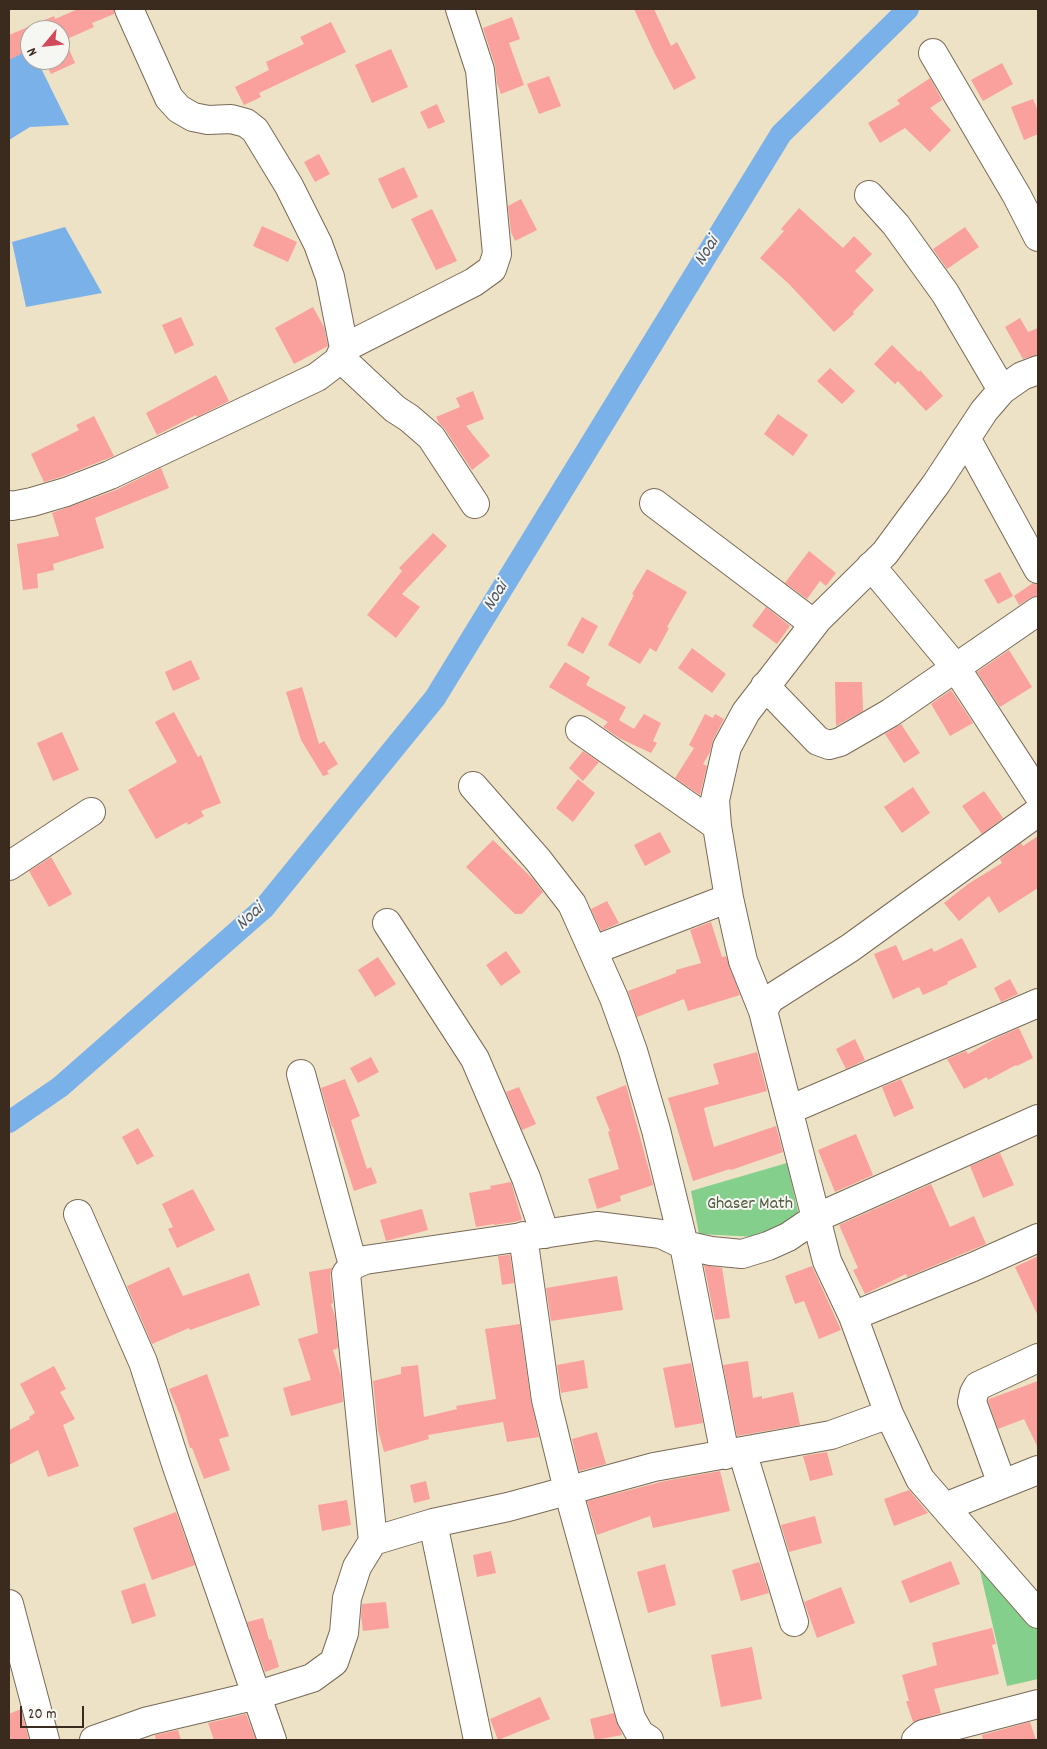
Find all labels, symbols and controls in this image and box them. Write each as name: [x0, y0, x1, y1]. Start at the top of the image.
north arrow: [20, 20, 70, 70]
text: N: [22, 44, 43, 59]
water label: Noai: [690, 233, 726, 271]
water label: Noai: [479, 578, 515, 616]
water label: Noai: [232, 899, 270, 937]
park label: Ghaser Math: [707, 1195, 793, 1217]
scale bar: [22, 1696, 86, 1728]
text: 20 m: [28, 1704, 56, 1726]

